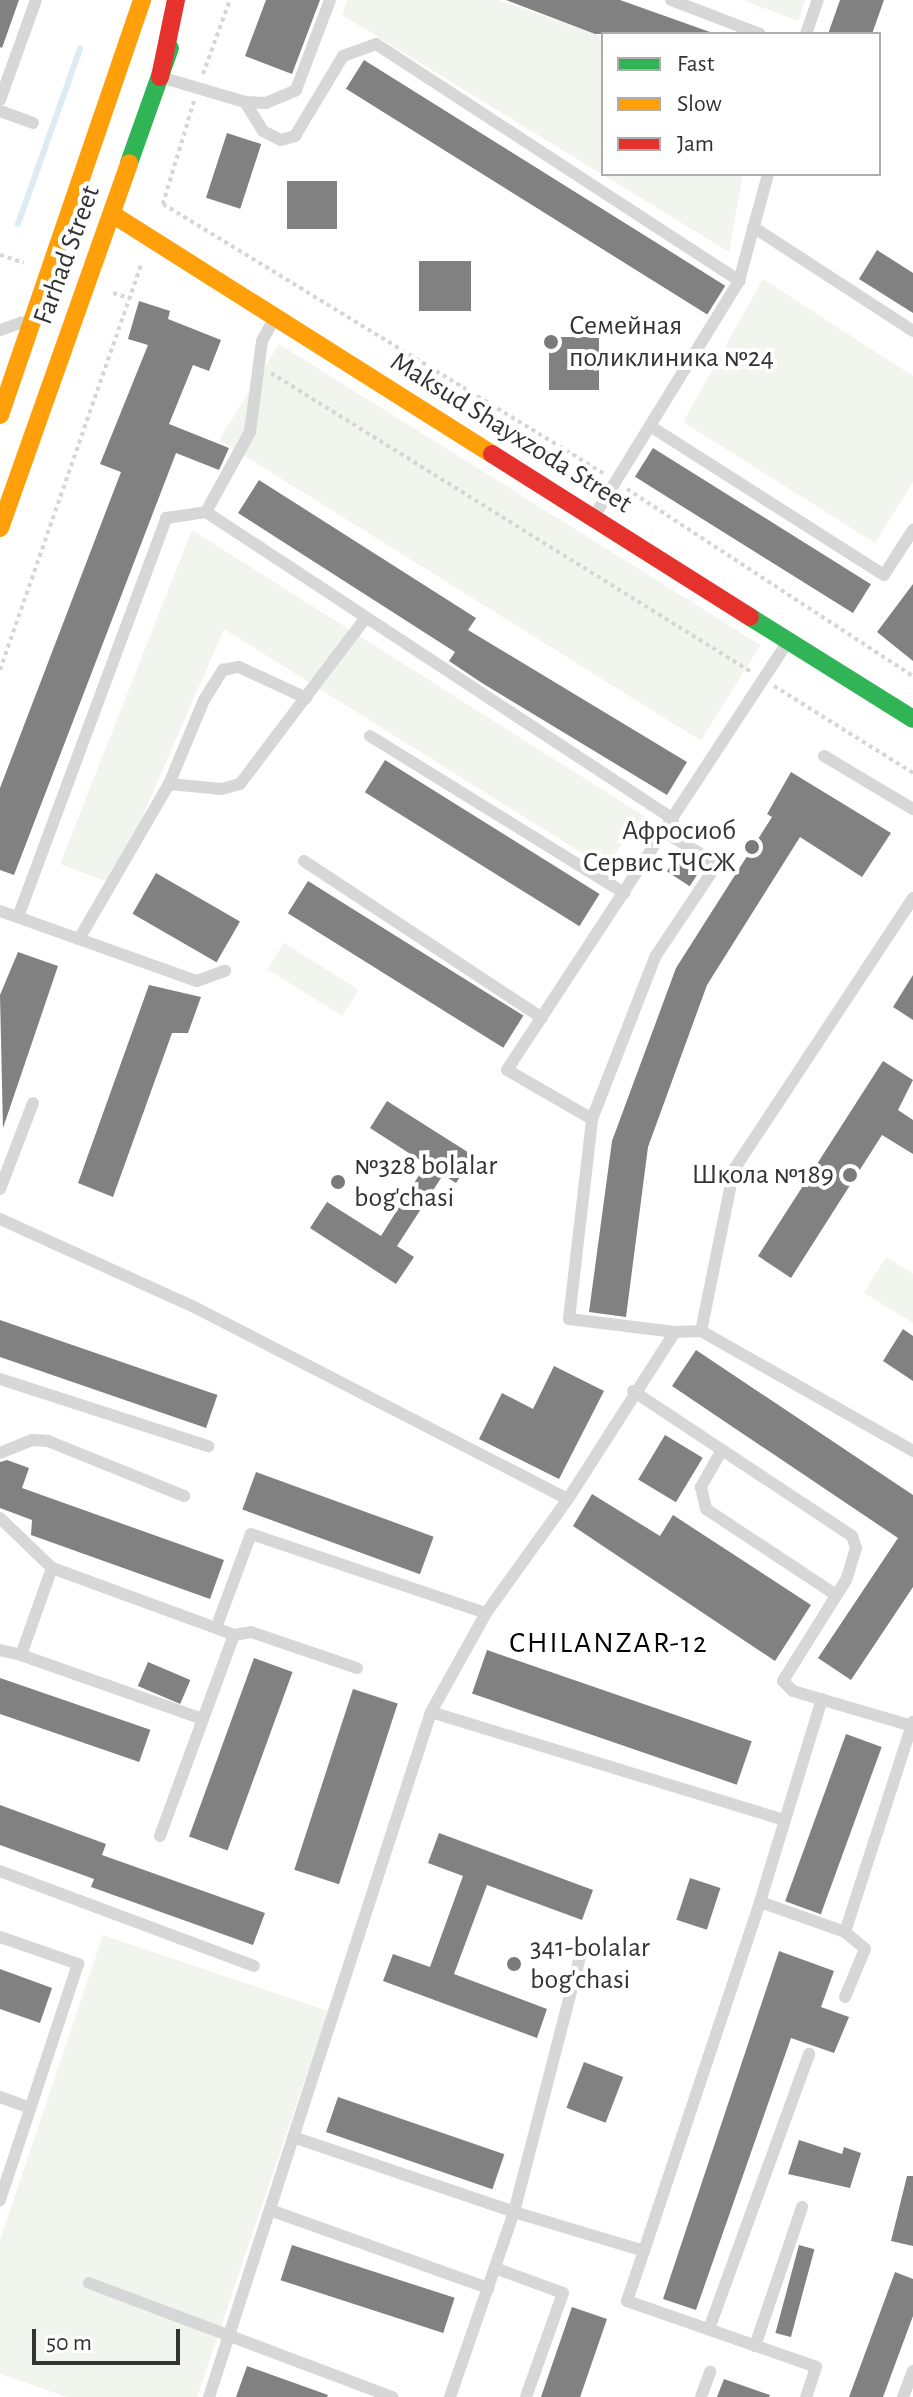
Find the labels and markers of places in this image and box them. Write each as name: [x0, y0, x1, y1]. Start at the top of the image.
place label: Семейная поликлиника №24: [569, 309, 774, 375]
marker: Семейная поликлиника №24: [540, 331, 562, 353]
place label: Афросиоб Сервис ТЧСЖ: [583, 814, 736, 880]
marker: Афросиоб Сервис ТЧСЖ: [743, 838, 761, 856]
place label: №328 bolalar bog'chasi: [354, 1149, 497, 1215]
place label: Школа №189: [692, 1158, 834, 1192]
marker: Школа №189: [841, 1166, 859, 1184]
marker: №328 bolalar bog'chasi: [329, 1173, 347, 1191]
place label: 341-bolalar bog'chasi: [530, 1931, 650, 1997]
marker: 341-bolalar bog'chasi: [505, 1955, 523, 1973]

